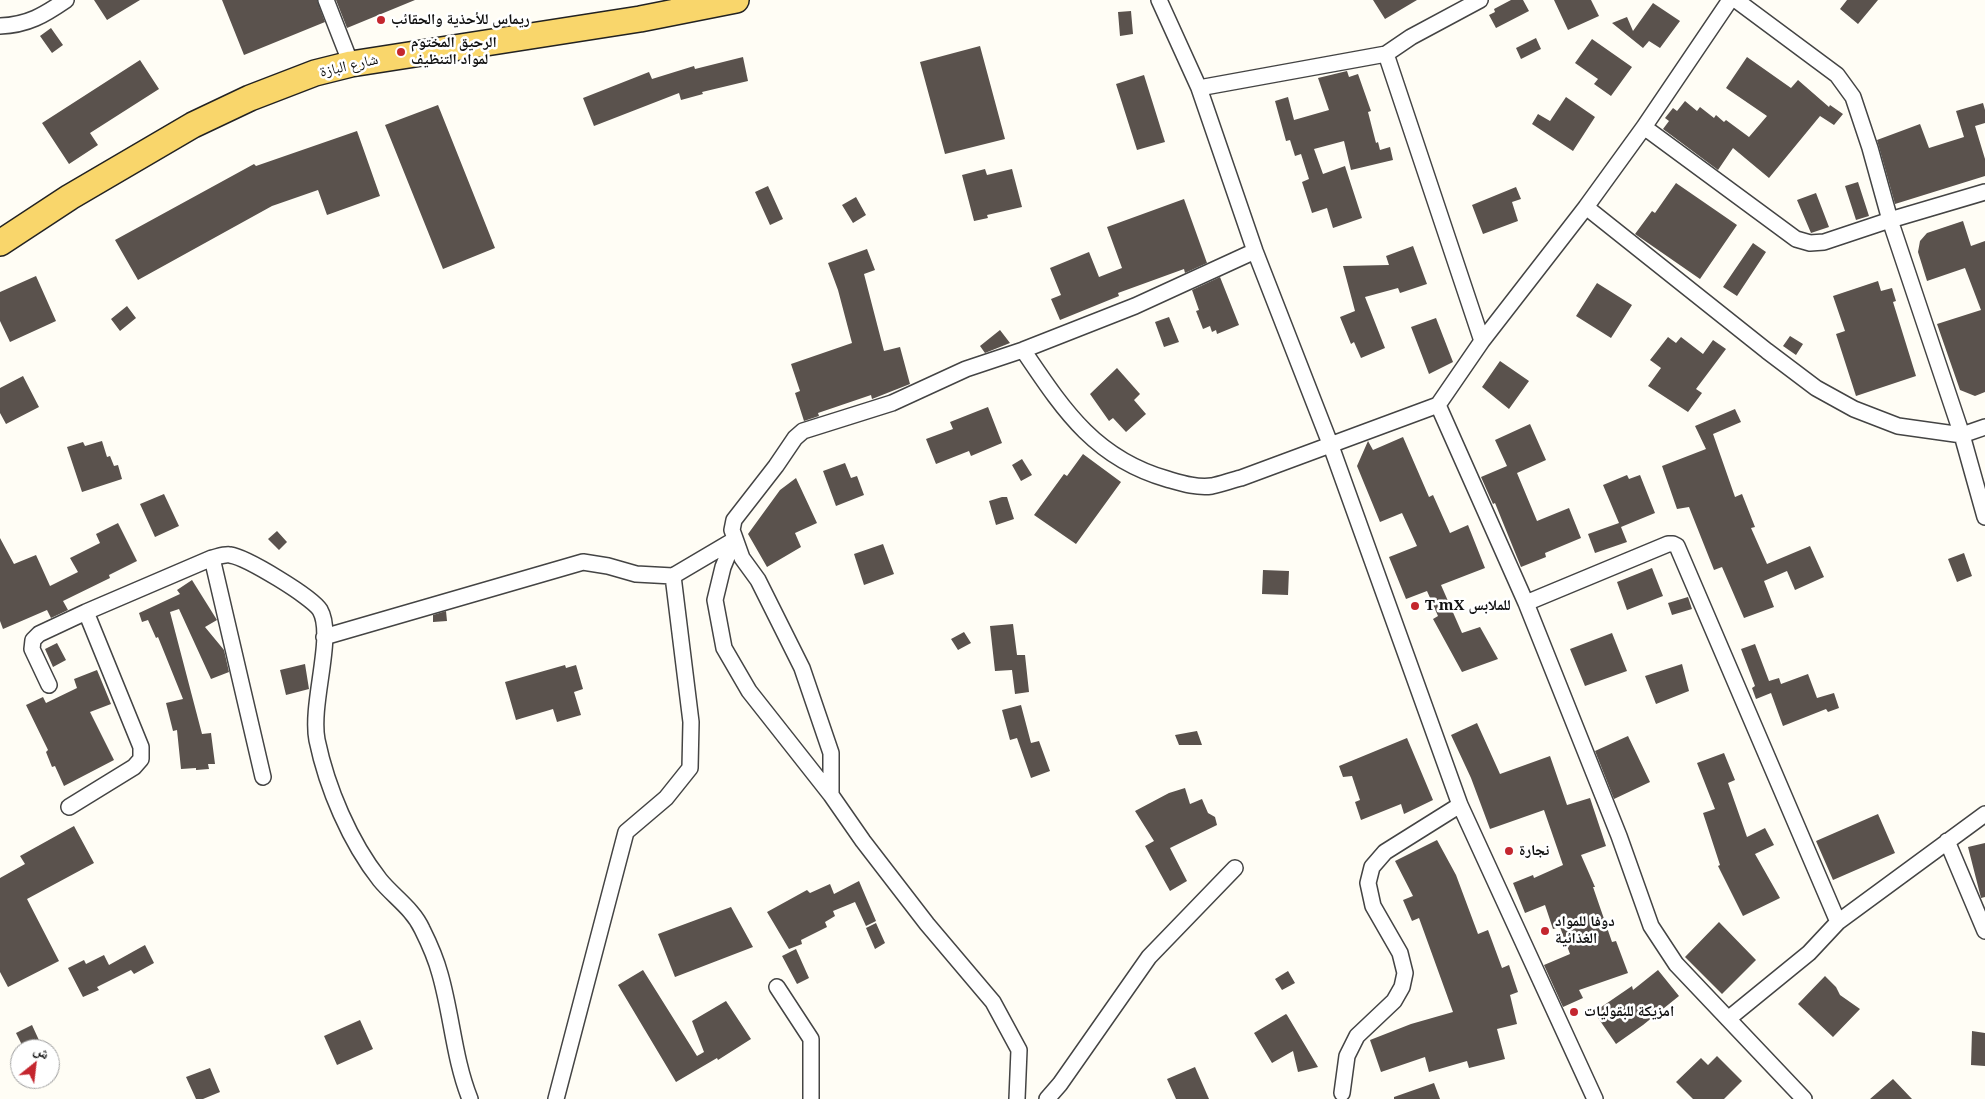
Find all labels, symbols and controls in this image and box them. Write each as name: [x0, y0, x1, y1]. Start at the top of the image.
place label: ريماس للأحذية والحقائب: [391, 11, 530, 29]
marker: ريماس للأحذية والحقائب: [375, 14, 387, 26]
place label: الرحيق المختوم لمواد التنظيف: [411, 34, 497, 69]
marker: الرحيق المختوم لمواد التنظيف: [395, 46, 407, 58]
street label: شارع البازة: [318, 51, 380, 81]
place label: T mX للملابس: [1425, 597, 1511, 615]
marker: T mX للملابس: [1409, 600, 1421, 612]
place label: نجارة: [1519, 842, 1549, 860]
marker: نجارة: [1503, 845, 1515, 857]
place label: دوفا للمواد الغذائية: [1555, 913, 1615, 948]
marker: دوفا للمواد الغذائية: [1539, 925, 1551, 937]
place label: امزيكة للبقوليات: [1584, 1003, 1674, 1021]
marker: امزيكة للبقوليات: [1568, 1006, 1580, 1018]
north arrow: [10, 1039, 60, 1089]
text: ش: [31, 1039, 53, 1063]

